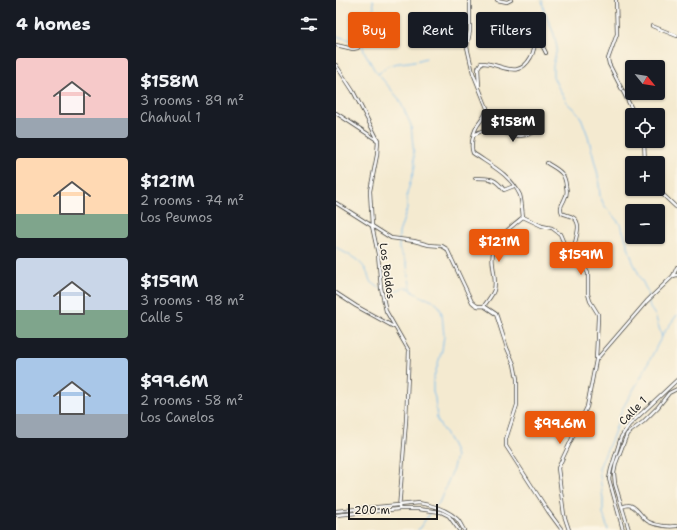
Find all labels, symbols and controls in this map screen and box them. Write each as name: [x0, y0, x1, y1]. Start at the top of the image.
chip: Buy: [348, 12, 400, 48]
chip: Rent: [408, 12, 468, 48]
chip: Filters: [476, 12, 546, 48]
text: 4 homes: [16, 13, 91, 35]
icon: filters: [298, 13, 320, 35]
north arrow: [625, 60, 665, 100]
map controls: [625, 60, 665, 244]
text: $158M: [140, 70, 199, 92]
icon: home: [48, 74, 96, 122]
text: 3 rooms · 89 m²: [140, 92, 244, 109]
button: locate: [625, 108, 665, 148]
text: Chahual 1: [140, 109, 201, 126]
pin: $158M: [485, 109, 541, 143]
text: $158M: [491, 113, 535, 130]
button: +: [625, 156, 665, 196]
text: $121M: [140, 170, 195, 192]
icon: home: [48, 174, 96, 222]
text: 2 rooms · 74 m²: [140, 192, 244, 209]
button: −: [625, 204, 665, 244]
text: Los Peumos: [140, 209, 212, 226]
pin: $121M: [471, 229, 527, 263]
text: $121M: [478, 233, 520, 250]
street label: Los Boldos: [376, 242, 398, 300]
pin: $159M: [553, 242, 609, 276]
text: $159M: [559, 246, 603, 263]
text: $159M: [140, 270, 198, 292]
icon: home: [48, 274, 96, 322]
text: 3 rooms · 98 m²: [140, 292, 244, 309]
text: Calle 5: [140, 309, 183, 326]
text: $99.6M: [140, 370, 208, 392]
icon: home: [48, 374, 96, 422]
text: 2 rooms · 58 m²: [140, 392, 243, 409]
street label: Calle 1: [616, 393, 650, 429]
text: Los Canelos: [140, 409, 214, 426]
pin: $99.6M: [527, 411, 593, 445]
text: $99.6M: [534, 415, 586, 432]
scale bar: [348, 502, 438, 521]
text: 200 m: [354, 503, 390, 518]

